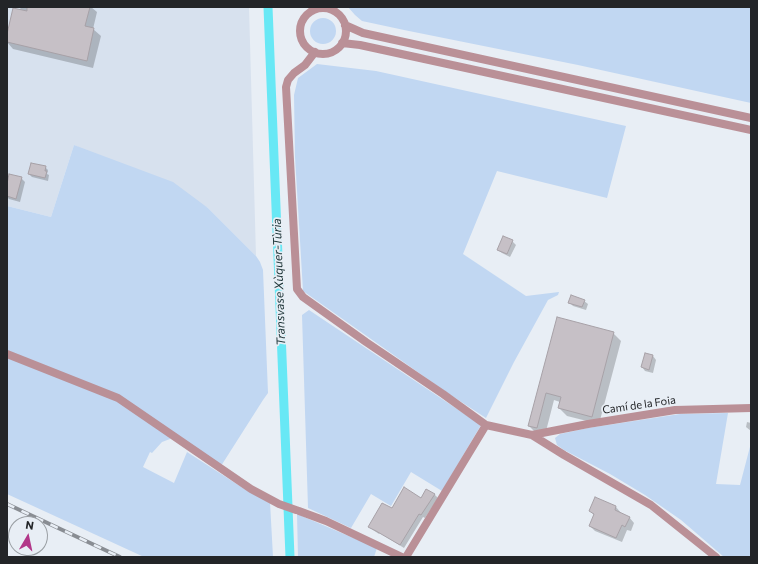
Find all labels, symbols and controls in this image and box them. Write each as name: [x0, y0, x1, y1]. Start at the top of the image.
water label: Transvase Xùquer-Tùria: [270, 218, 288, 346]
street label: Camí de la Foia: [601, 393, 677, 417]
north arrow: [8, 516, 48, 556]
text: N: [25, 518, 35, 532]

